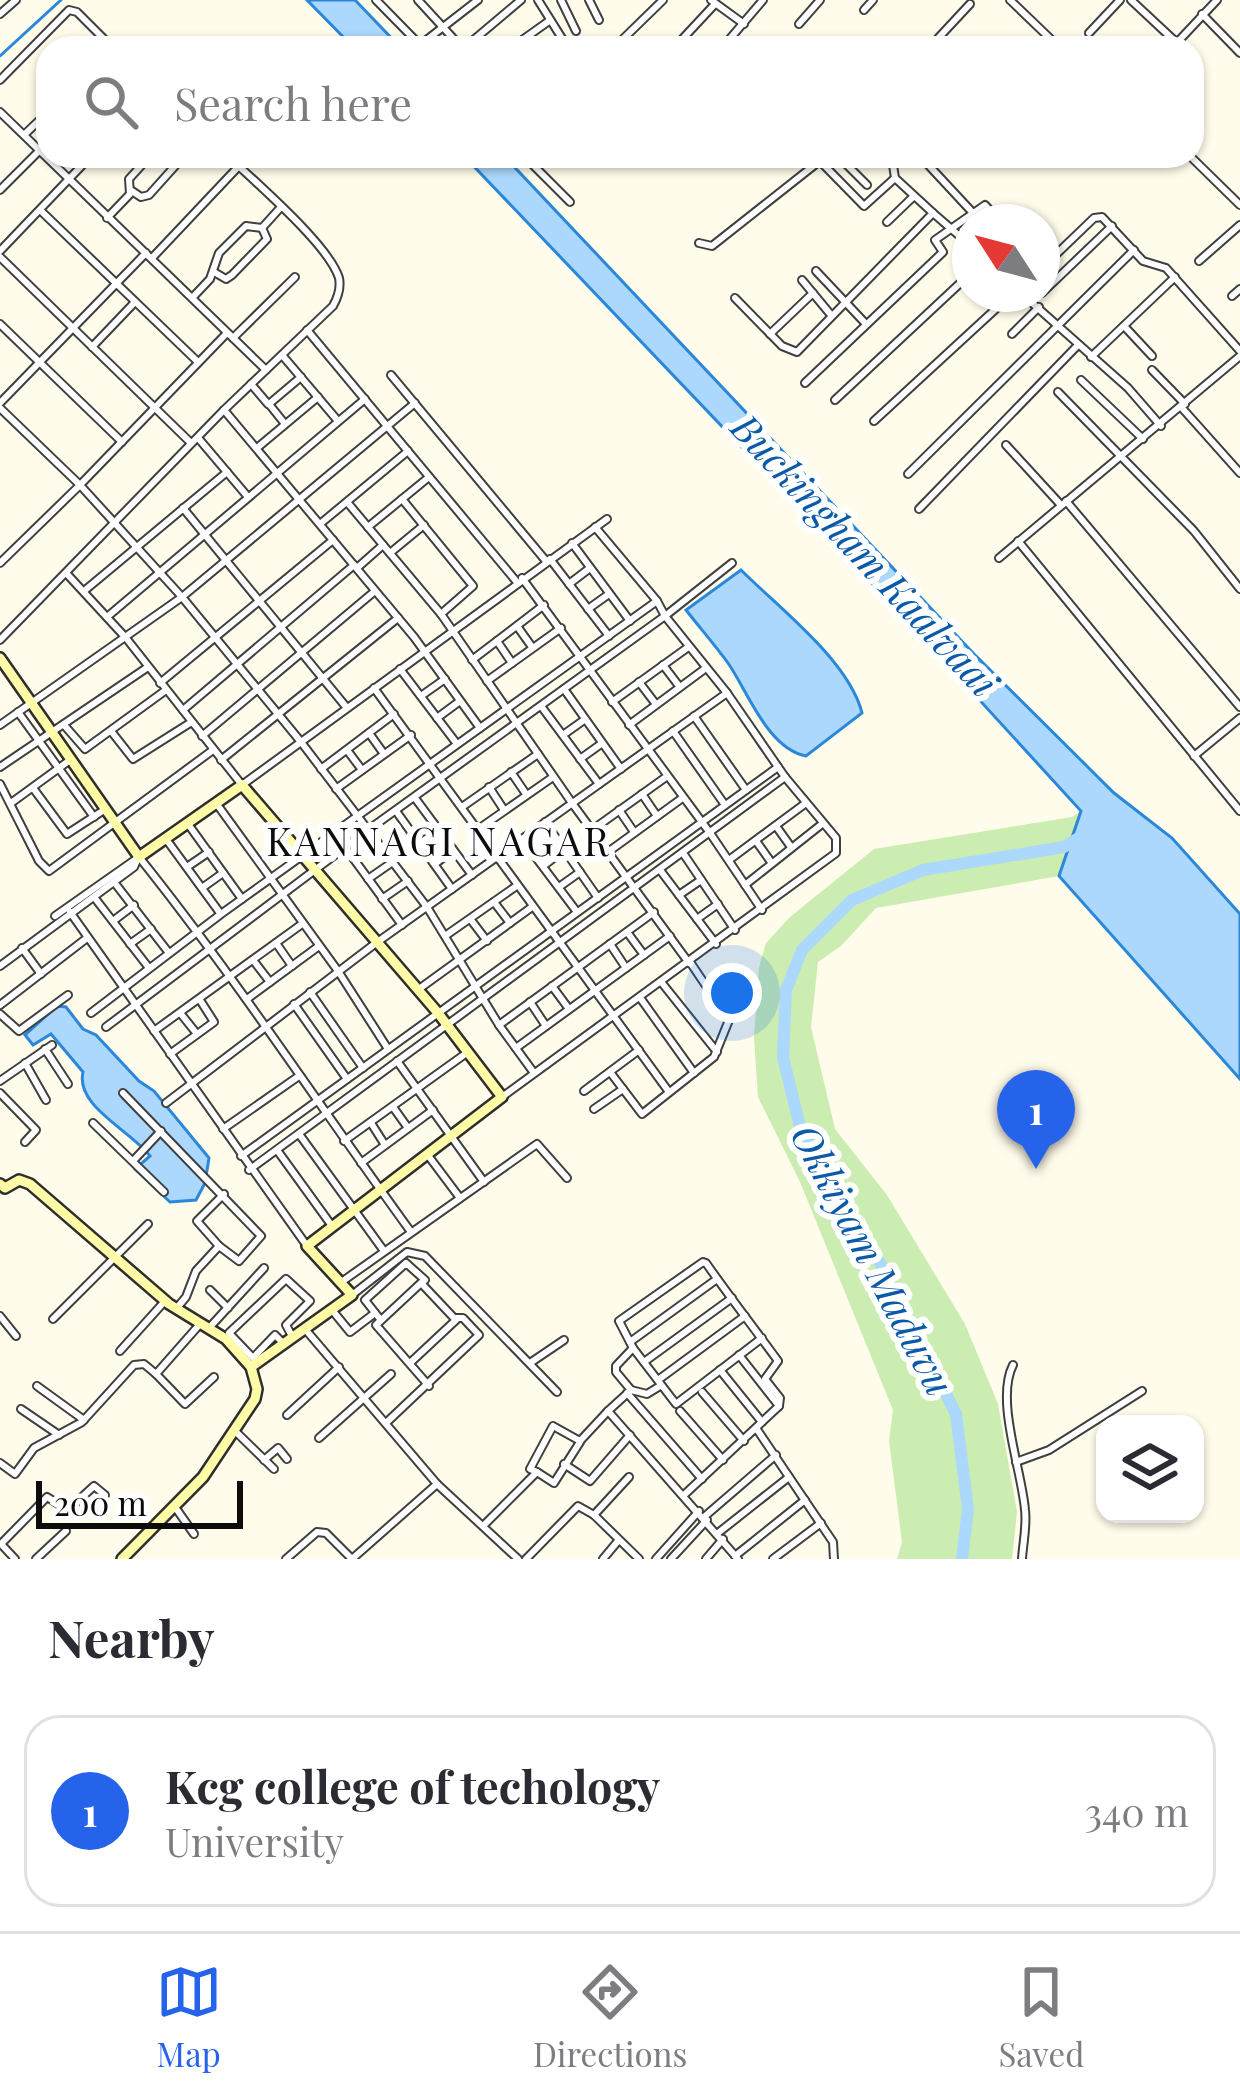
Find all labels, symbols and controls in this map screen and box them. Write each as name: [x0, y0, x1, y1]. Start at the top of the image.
search box: [36, 36, 1204, 168]
icon: search: [78, 69, 144, 135]
text: Search here: [174, 72, 412, 132]
north arrow: [952, 204, 1060, 312]
water label: Buckingham Kaalvaai: [720, 400, 1012, 707]
district label: KANNAGI NAGAR: [266, 814, 612, 866]
your location: [702, 963, 762, 1023]
pin: 1: [997, 1070, 1075, 1169]
water label: Okkiyam Maduvu: [781, 1114, 967, 1404]
map controls: [1096, 1415, 1204, 1523]
button: layers: [1096, 1415, 1204, 1523]
scale bar: [36, 1475, 243, 1528]
text: 200 m: [54, 1480, 147, 1524]
text: Nearby: [48, 1603, 214, 1671]
text: Kcg college of techology: [165, 1755, 660, 1815]
text: 1: [83, 1785, 97, 1837]
text: 340 m: [1084, 1785, 1189, 1837]
text: University: [165, 1815, 344, 1867]
tab: Map: [156, 1959, 222, 2075]
tab: Directions: [533, 1959, 687, 2075]
tab: Saved: [999, 1959, 1084, 2075]

